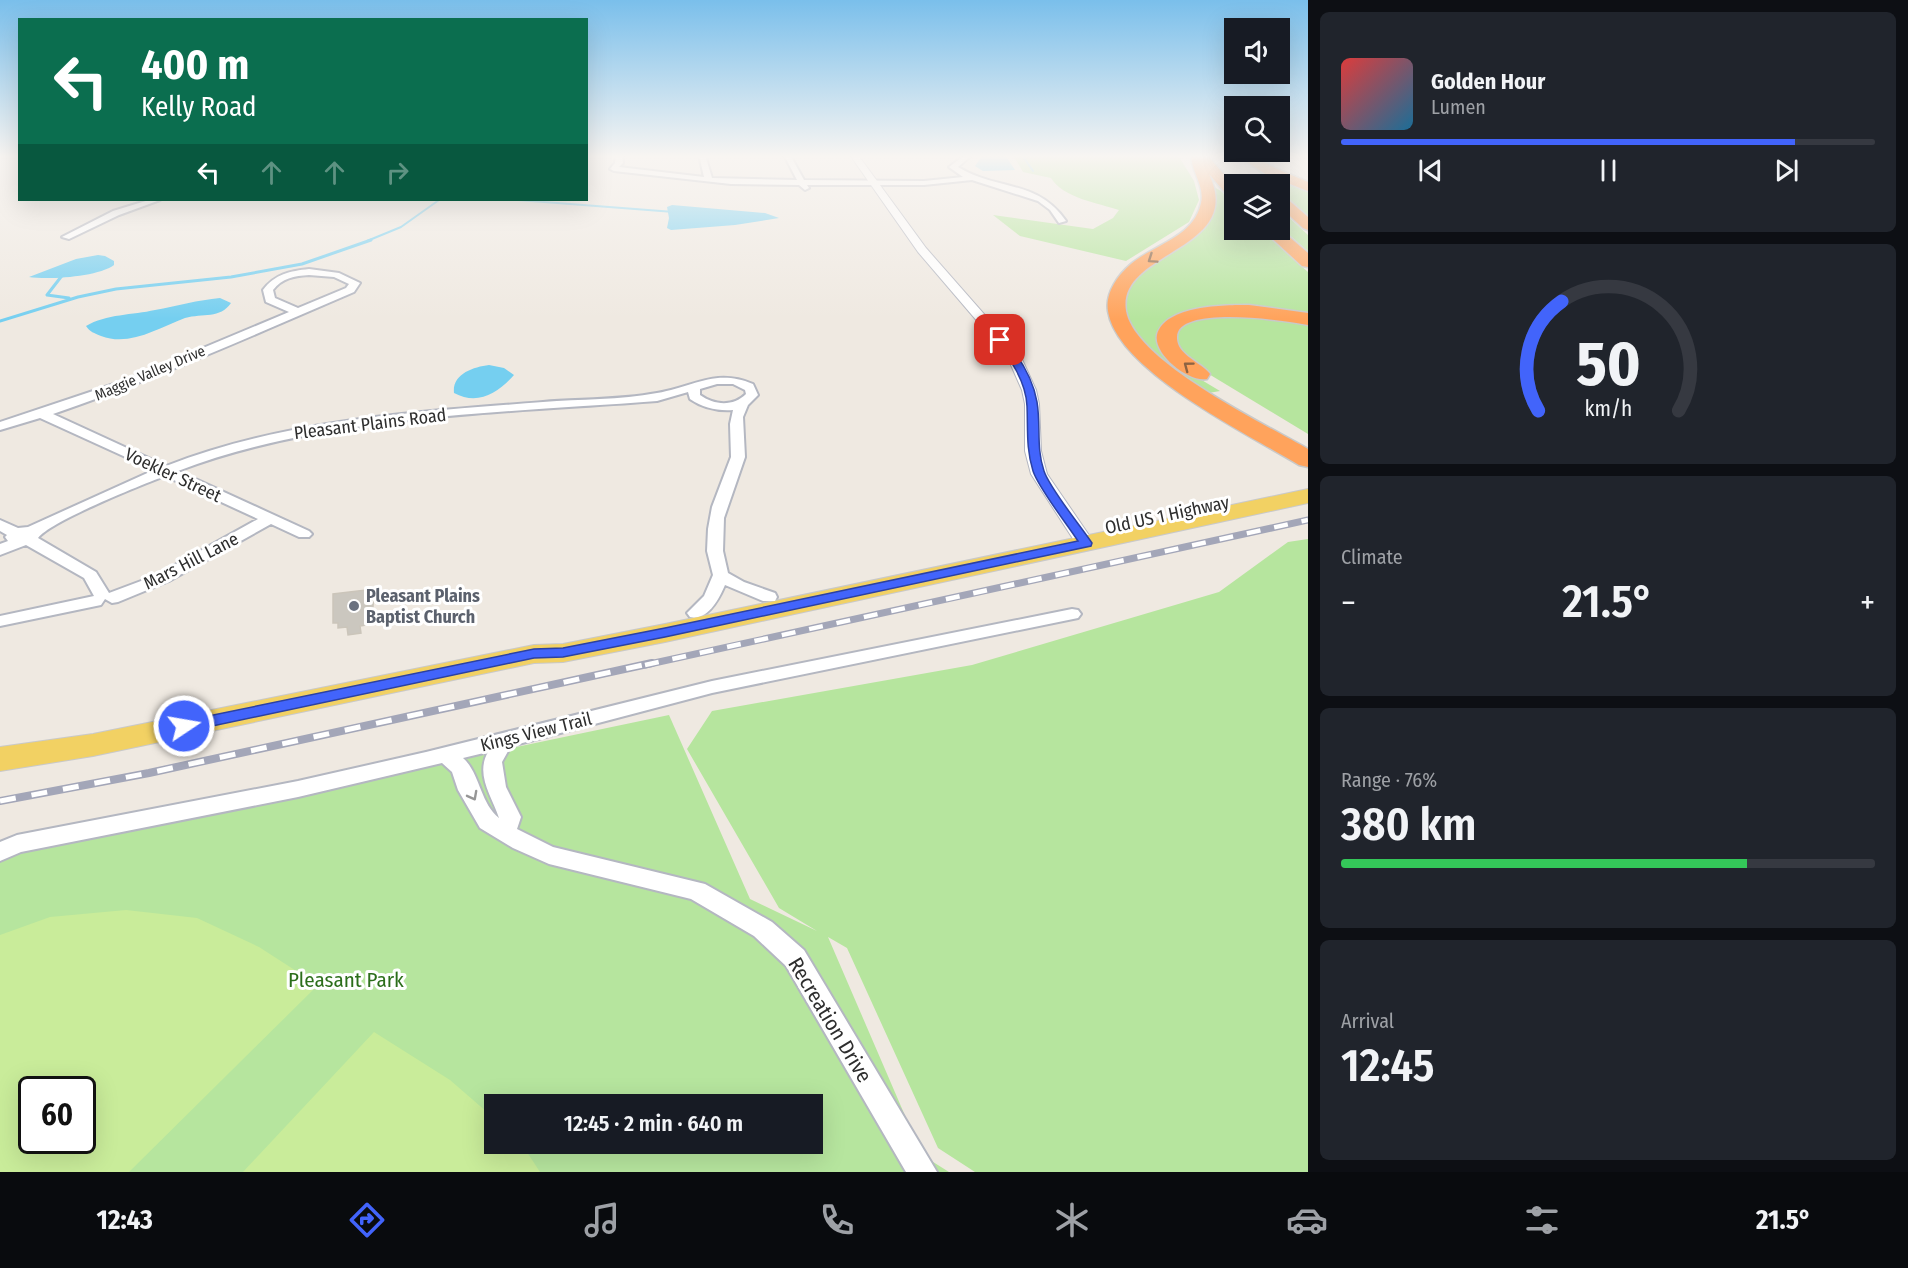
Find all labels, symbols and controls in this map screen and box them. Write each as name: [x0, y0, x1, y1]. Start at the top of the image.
map controls: [1224, 18, 1290, 240]
button: sound: [1224, 18, 1290, 84]
text: 400 m: [141, 40, 249, 90]
icon: left: [42, 42, 120, 120]
text: Golden Hour: [1431, 68, 1545, 95]
text: Kelly Road: [141, 91, 257, 123]
text: Lumen: [1431, 95, 1486, 119]
button: search: [1224, 96, 1290, 162]
icon: previous: [1414, 154, 1447, 187]
icon: pause: [1592, 154, 1625, 187]
icon: next: [1770, 154, 1803, 187]
icon: left: [192, 156, 225, 189]
icon: ahead: [255, 156, 288, 189]
icon: ahead: [318, 156, 351, 189]
icon: right: [381, 156, 414, 189]
button: layers: [1224, 174, 1290, 240]
one-way arrow: [1147, 252, 1158, 263]
pin: [974, 314, 1025, 365]
icon: arrive: [983, 323, 1016, 356]
text: 50: [1576, 327, 1640, 402]
street label: Maggie Valley Drive: [92, 342, 208, 404]
one-way arrow: [1183, 363, 1194, 374]
text: km/h: [1584, 396, 1632, 422]
street label: Pleasant Plains Road: [293, 404, 447, 444]
street label: Voekler Street: [121, 443, 225, 507]
street label: Old US 1 Highway: [1103, 491, 1231, 539]
street label: Mars Hill Lane: [140, 528, 242, 594]
text: Climate: [1341, 545, 1403, 569]
text: 21.5°: [1562, 575, 1654, 629]
text: −: [1341, 583, 1356, 623]
text: +: [1860, 583, 1875, 623]
place label: Pleasant Plains Baptist Church: [366, 585, 480, 628]
marker: Pleasant Plains Baptist Church: [347, 599, 361, 613]
position arrow: [152, 694, 216, 758]
street label: Kings View Trail: [478, 707, 594, 756]
text: Range · 76%: [1341, 768, 1437, 792]
one-way arrow: [466, 789, 477, 800]
text: 380 km: [1341, 798, 1476, 852]
street label: Recreation Drive: [782, 953, 878, 1087]
park label: Pleasant Park: [288, 967, 404, 993]
text: Arrival: [1341, 1009, 1394, 1033]
text: 12:45: [1341, 1039, 1434, 1093]
speed limit sign: 60: [18, 1076, 96, 1154]
text: 12:45 · 2 min · 640 m: [564, 1110, 743, 1137]
icon: directions: [346, 1199, 388, 1241]
icon: music: [581, 1199, 623, 1241]
icon: phone: [816, 1199, 858, 1241]
icon: climate: [1051, 1199, 1093, 1241]
icon: car: [1286, 1199, 1328, 1241]
icon: filters: [1521, 1199, 1563, 1241]
text: 12:43: [97, 1204, 153, 1236]
text: 21.5°: [1756, 1204, 1811, 1236]

